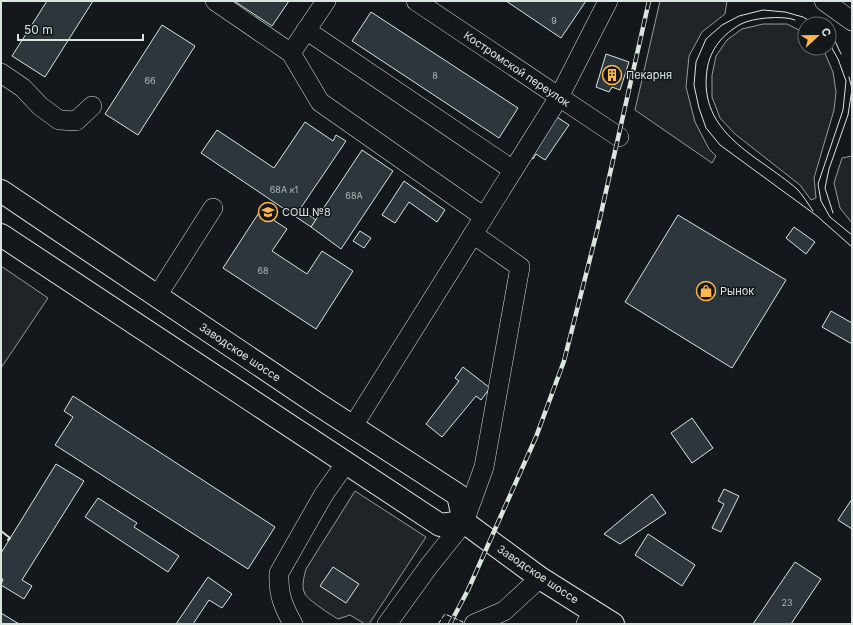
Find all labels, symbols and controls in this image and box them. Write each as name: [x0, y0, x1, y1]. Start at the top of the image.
house number: 9: [551, 15, 557, 26]
scale bar: [18, 16, 143, 42]
north arrow: [797, 16, 837, 56]
text: 50 m: [24, 22, 53, 37]
text: С: [818, 26, 834, 39]
street label: Костромской переулок: [461, 28, 573, 110]
building icon: Пекарня: [601, 64, 623, 86]
place label: Пекарня: [626, 68, 672, 82]
house number: 8: [432, 70, 438, 81]
house number: 66: [144, 75, 156, 86]
house number: 68А к1: [270, 184, 298, 195]
house number: 68А: [345, 190, 363, 201]
school or university icon: СОШ №8: [257, 201, 279, 223]
place label: СОШ №8: [282, 205, 331, 219]
house number: 68: [257, 265, 269, 276]
shop icon: Рынок: [695, 280, 717, 302]
place label: Рынок: [720, 284, 754, 298]
street label: Заводское шоссе: [197, 320, 283, 384]
street label: Заводское шоссе: [495, 542, 581, 606]
house number: 23: [781, 597, 793, 608]

